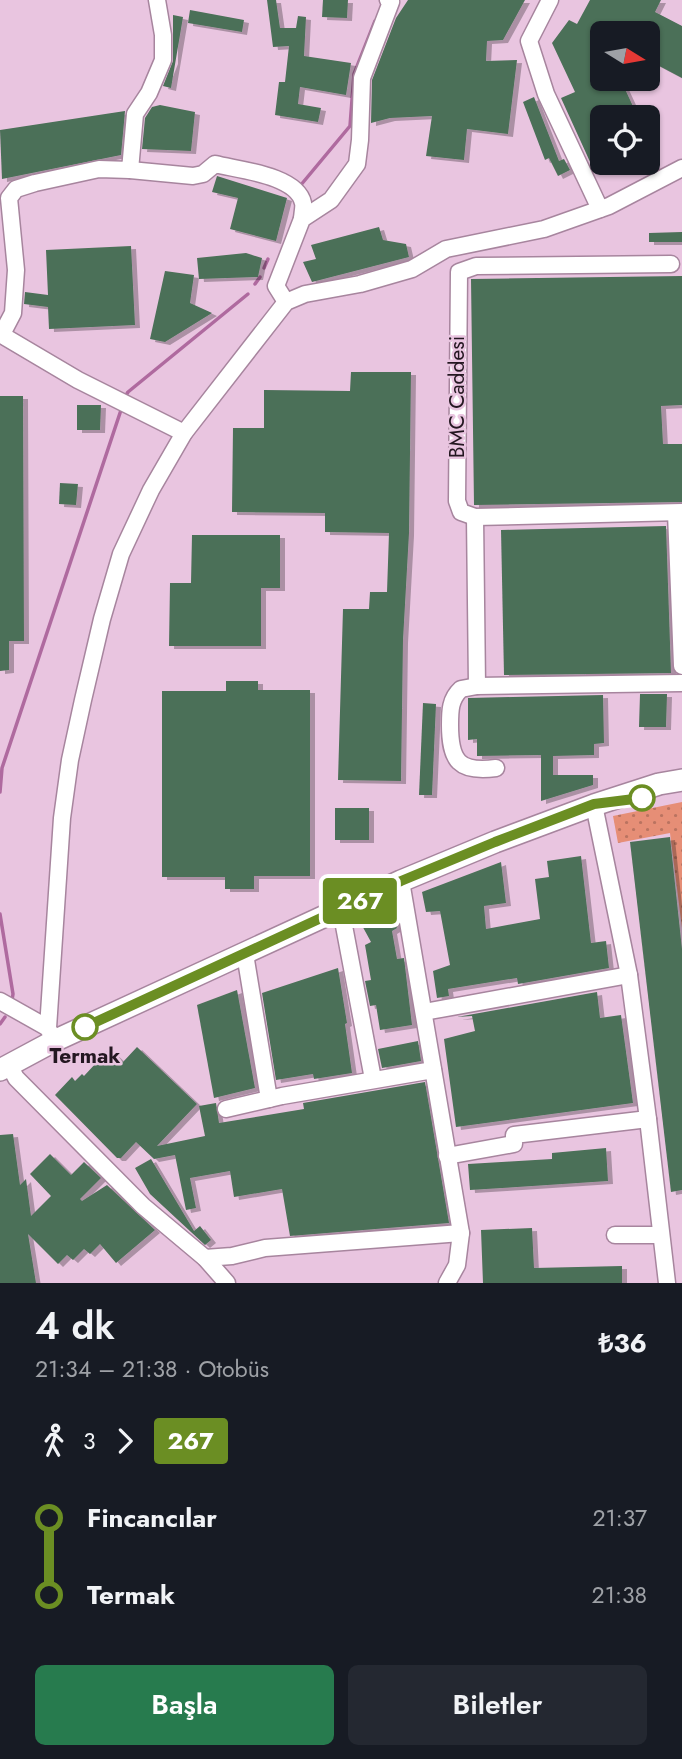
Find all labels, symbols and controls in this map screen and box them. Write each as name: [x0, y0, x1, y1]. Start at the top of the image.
north arrow: [590, 21, 660, 91]
map controls: [590, 21, 660, 175]
button: locate: [590, 105, 660, 175]
street label: BMC Caddesi: [442, 336, 472, 458]
unlabelled marker: [629, 785, 655, 811]
line badge: 267: [320, 878, 400, 924]
text: 267: [337, 883, 383, 918]
marker: Termak: [72, 1014, 98, 1040]
place label: Termak: [49, 1041, 121, 1071]
text: 4 dk: [35, 1298, 115, 1353]
text: ₺36: [599, 1324, 647, 1362]
text: 21:34 – 21:38 · Otobüs: [35, 1352, 269, 1386]
icon: walk: [35, 1422, 73, 1460]
icon: forward: [106, 1422, 144, 1460]
text: 267: [168, 1423, 214, 1458]
text: 3: [83, 1424, 96, 1458]
text: Fincancılar: [87, 1499, 217, 1537]
text: 21:37: [592, 1501, 647, 1535]
text: Termak: [87, 1576, 175, 1614]
text: 21:38: [592, 1578, 647, 1612]
button: Başla: [35, 1665, 334, 1745]
button: Biletler: [348, 1665, 647, 1745]

